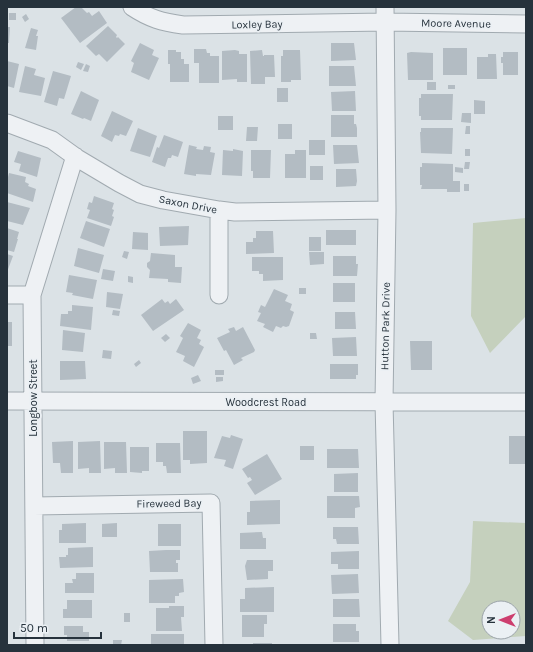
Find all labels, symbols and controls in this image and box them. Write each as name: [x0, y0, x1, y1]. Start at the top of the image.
street label: Moore Avenue: [421, 16, 491, 31]
street label: Loxley Bay: [231, 18, 283, 31]
street label: Saxon Drive: [158, 192, 219, 217]
street label: Hutton Park Drive: [378, 281, 393, 370]
street label: Longbow Street: [27, 359, 40, 437]
street label: Woodcrest Road: [225, 396, 307, 409]
street label: Fireweed Bay: [136, 496, 202, 511]
north arrow: [481, 600, 521, 640]
scale bar: [14, 614, 101, 640]
text: N: [485, 616, 498, 624]
text: 50 m: [20, 621, 48, 635]

